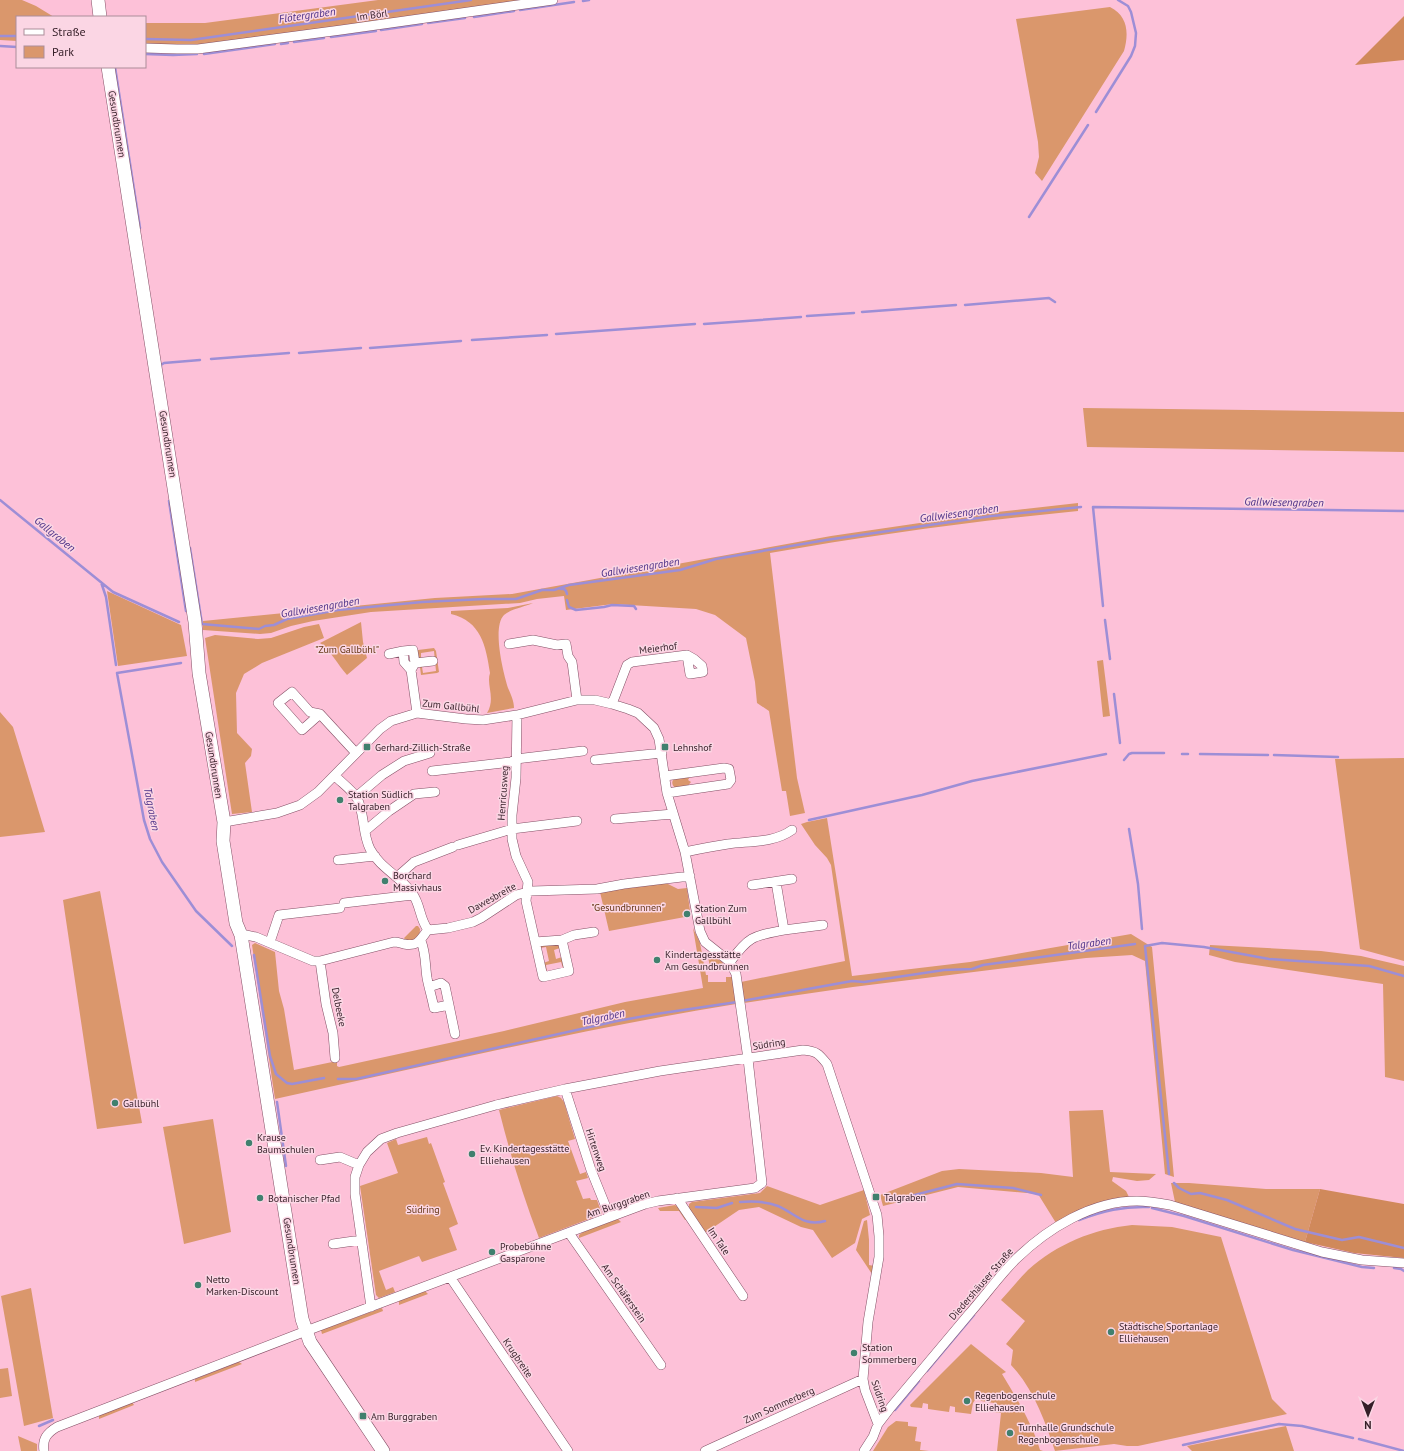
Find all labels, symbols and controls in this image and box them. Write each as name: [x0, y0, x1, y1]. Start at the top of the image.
water label: Flötergraben: [278, 4, 336, 26]
street label: Im Börl: [356, 6, 388, 24]
legend: [16, 16, 146, 68]
text: Straße: [52, 24, 86, 39]
text: Park: [52, 44, 74, 59]
street label: Gesundbrunnen: [105, 90, 129, 158]
street label: Gesundbrunnen: [156, 410, 180, 478]
water label: Gallwiesengraben: [1244, 494, 1324, 510]
water label: Gallwiesengraben: [919, 501, 1000, 525]
water label: Gallgraben: [32, 513, 79, 555]
water label: Gallwiesengraben: [600, 554, 681, 580]
water label: Gallwiesengraben: [280, 593, 361, 621]
street label: Meierhof: [638, 639, 678, 657]
park label: "Zum Gallbühl": [315, 643, 379, 656]
street label: Zum Gallbühl: [422, 697, 480, 715]
street label: Gesundbrunnen: [202, 731, 226, 799]
place label: Gerhard-Zillich-Straße: [375, 741, 471, 754]
place label: Lehnshof: [673, 741, 713, 754]
marker: Gerhard-Zillich-Straße: [362, 742, 372, 752]
marker: Lehnshof: [660, 742, 670, 752]
street label: Henricusweg: [495, 765, 511, 821]
water label: Talgraben: [141, 786, 163, 832]
place label: Station Südlich Talgraben: [348, 788, 413, 813]
marker: Station Südlich Talgraben: [335, 795, 345, 805]
place label: Borchard Massivhaus: [393, 869, 442, 894]
marker: Borchard Massivhaus: [380, 876, 390, 886]
street label: Dawesbreite: [466, 879, 518, 917]
park label: "Gesundbrunnen": [591, 901, 665, 914]
place label: Station Zum Gallbühl: [695, 902, 747, 927]
marker: Station Zum Gallbühl: [682, 909, 692, 919]
water label: Talgraben: [1066, 933, 1112, 953]
place label: Kindertagesstätte Am Gesundbrunnen: [665, 948, 749, 973]
marker: Kindertagesstätte Am Gesundbrunnen: [652, 955, 662, 965]
street label: Delbeeke: [329, 986, 349, 1028]
water label: Talgraben: [580, 1006, 626, 1028]
street label: Südring: [752, 1035, 786, 1053]
place label: Gallbühl: [123, 1097, 159, 1110]
marker: Gallbühl: [110, 1098, 120, 1108]
street label: Hirtenweg: [583, 1127, 609, 1173]
place label: Krause Baumschulen: [257, 1131, 314, 1156]
marker: Krause Baumschulen: [244, 1138, 254, 1148]
place label: Ev. Kindertagesstätte Elliehausen: [480, 1142, 569, 1167]
marker: Ev. Kindertagesstätte Elliehausen: [467, 1149, 477, 1159]
street label: Am Burggraben: [585, 1187, 651, 1221]
place label: Talgraben: [884, 1191, 926, 1204]
place label: Botanischer Pfad: [268, 1192, 340, 1205]
marker: Talgraben: [871, 1192, 881, 1202]
marker: Botanischer Pfad: [255, 1193, 265, 1203]
park label: Südring: [407, 1203, 440, 1216]
street label: Gesundbrunnen: [280, 1217, 304, 1285]
street label: Im Tale: [705, 1225, 733, 1257]
place label: Probebühne Gasparone: [500, 1240, 551, 1265]
street label: Diedershäuser Straße: [946, 1245, 1016, 1323]
marker: Probebühne Gasparone: [487, 1247, 497, 1257]
street label: Am Schäferstein: [599, 1261, 649, 1325]
place label: Netto Marken-Discount: [206, 1273, 279, 1298]
marker: Netto Marken-Discount: [193, 1280, 203, 1290]
place label: Städtische Sportanlage Elliehausen: [1119, 1320, 1218, 1345]
marker: Städtische Sportanlage Elliehausen: [1106, 1327, 1116, 1337]
street label: Krugbreite: [500, 1336, 536, 1380]
place label: Station Sommerberg: [862, 1341, 917, 1366]
marker: Station Sommerberg: [849, 1348, 859, 1358]
street label: Südring: [868, 1378, 892, 1414]
street label: Zum Sommerberg: [742, 1384, 816, 1426]
place label: Regenbogenschule Elliehausen: [975, 1389, 1056, 1414]
north arrow: [1348, 1395, 1388, 1435]
marker: Regenbogenschule Elliehausen: [962, 1396, 972, 1406]
place label: Am Burggraben: [371, 1410, 437, 1423]
marker: Am Burggraben: [358, 1411, 368, 1421]
text: N: [1364, 1418, 1372, 1432]
place label: Turnhalle Grundschule Regenbogenschule: [1018, 1421, 1114, 1446]
marker: Turnhalle Grundschule Regenbogenschule: [1005, 1428, 1015, 1438]

